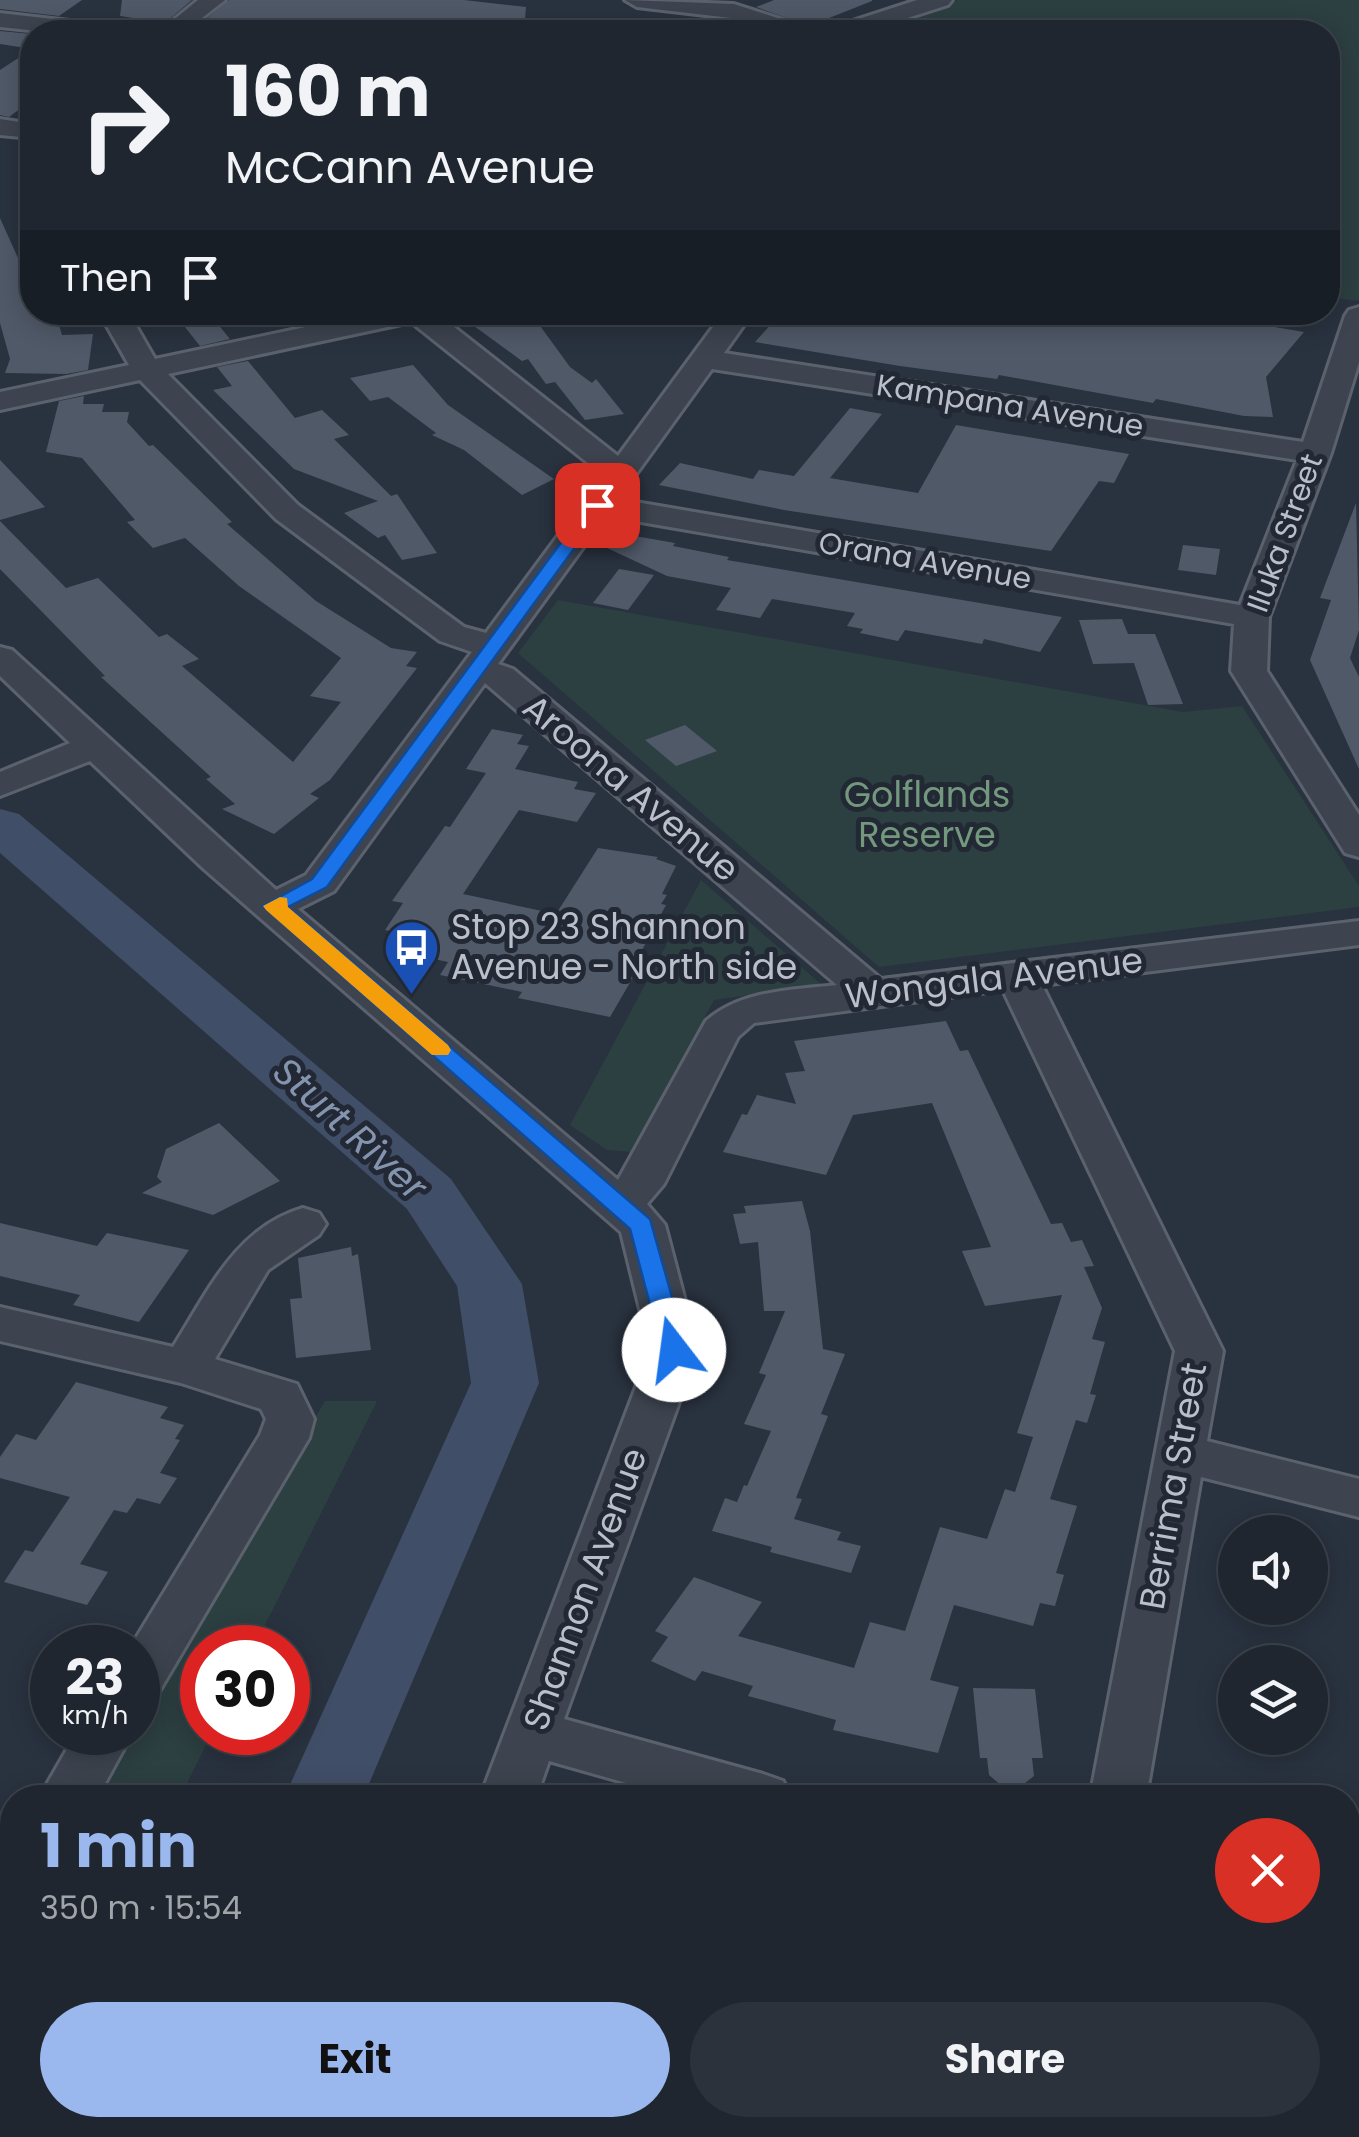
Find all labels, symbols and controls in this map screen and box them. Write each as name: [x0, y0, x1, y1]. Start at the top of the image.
text: 160 m: [225, 42, 431, 141]
icon: right: [60, 60, 190, 190]
text: McCann Avenue: [225, 136, 595, 199]
icon: arrive: [173, 250, 228, 305]
text: Then: [60, 251, 153, 304]
street label: Kampana Avenue: [873, 363, 1147, 448]
street label: Iluka Street: [1236, 448, 1333, 618]
pin: [555, 463, 640, 548]
icon: arrive: [570, 478, 625, 533]
street label: Orana Avenue: [815, 521, 1035, 600]
street label: Aroona Avenue: [513, 683, 750, 893]
park label: Golflands Reserve: [844, 770, 1010, 859]
place label: Stop 23 Shannon Avenue - North side: [451, 902, 797, 991]
bus stop icon: Stop 23 Shannon Avenue - North side: [382, 917, 442, 996]
street label: Wongala Avenue: [842, 935, 1145, 1020]
water label: Sturt River: [262, 1045, 440, 1213]
position arrow: [622, 1298, 726, 1402]
street label: Berrima Street: [1127, 1359, 1218, 1613]
street label: Shannon Avenue: [511, 1441, 658, 1737]
map controls: [1218, 1515, 1328, 1755]
button: sound: [1218, 1515, 1328, 1625]
speed limit sign: 30: [180, 1625, 310, 1755]
text: 23: [66, 1642, 124, 1713]
button: layers: [1218, 1645, 1328, 1755]
text: km/h: [62, 1698, 128, 1733]
text: 1 min: [40, 1804, 197, 1888]
button: close: [1215, 1818, 1320, 1923]
text: 350 m · 15:54: [40, 1885, 242, 1930]
button: Exit: [40, 2002, 670, 2117]
button: Share: [690, 2002, 1320, 2117]

